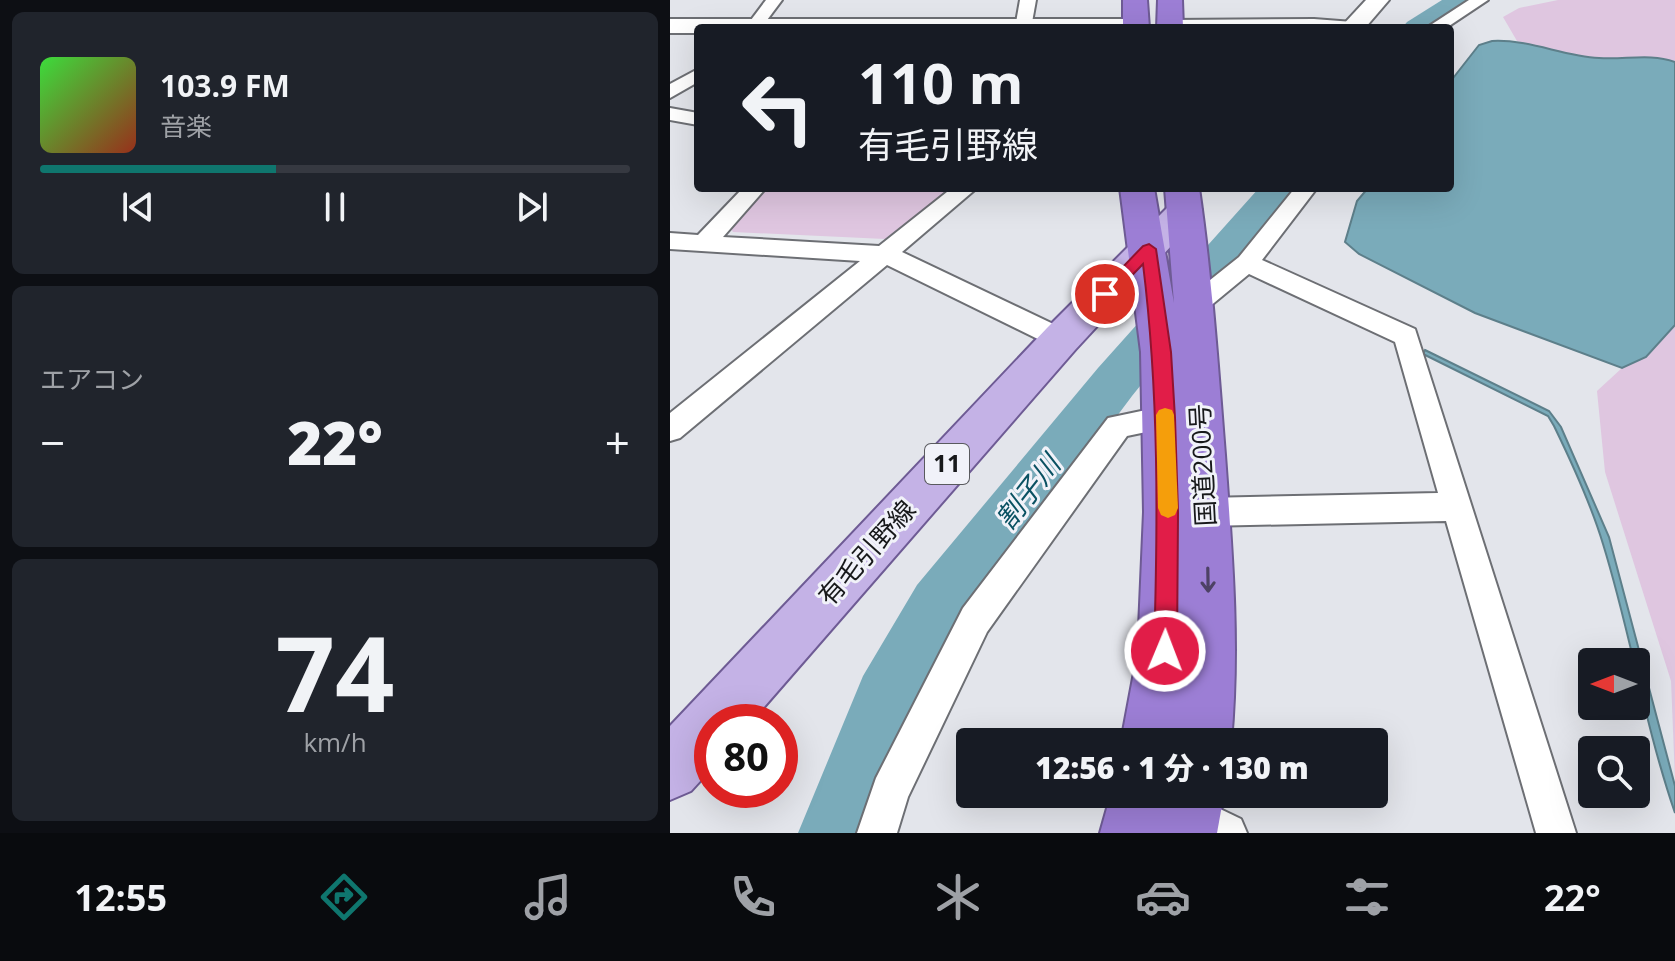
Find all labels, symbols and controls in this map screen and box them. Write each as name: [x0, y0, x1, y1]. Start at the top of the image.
text: 110 m: [858, 44, 1024, 120]
icon: left: [726, 56, 830, 160]
text: 103.9 FM: [160, 65, 290, 106]
text: 音楽: [160, 108, 212, 144]
text: 有毛引野線: [858, 120, 1038, 169]
icon: previous: [116, 185, 160, 229]
icon: pause: [313, 185, 357, 229]
icon: next: [510, 185, 554, 229]
pin: [1071, 260, 1139, 328]
icon: arrive: [1083, 272, 1127, 316]
text: エアコン: [40, 361, 144, 397]
text: 22°: [287, 401, 383, 483]
street label: 国道200号: [1181, 403, 1223, 527]
text: −: [40, 412, 65, 472]
text: +: [605, 412, 630, 472]
road number: 11: [925, 444, 969, 484]
water label: 割子川: [986, 444, 1070, 536]
street label: 有毛引野線: [809, 492, 923, 613]
one-way arrow: [1200, 566, 1216, 593]
text: 74: [276, 601, 394, 742]
position arrow: [1123, 609, 1207, 693]
north arrow: [1578, 648, 1650, 720]
map controls: [1578, 648, 1650, 808]
speed limit sign: 80: [694, 704, 798, 808]
text: km/h: [303, 724, 367, 760]
button: search: [1578, 736, 1650, 808]
text: 12:56 · 1 分 · 130 m: [1035, 747, 1309, 788]
icon: directions: [316, 869, 372, 925]
icon: music: [520, 869, 576, 925]
icon: phone: [725, 869, 781, 925]
icon: climate: [930, 869, 986, 925]
icon: car: [1135, 869, 1191, 925]
icon: filters: [1339, 869, 1395, 925]
text: 12:55: [74, 873, 167, 922]
text: 22°: [1544, 873, 1601, 922]

